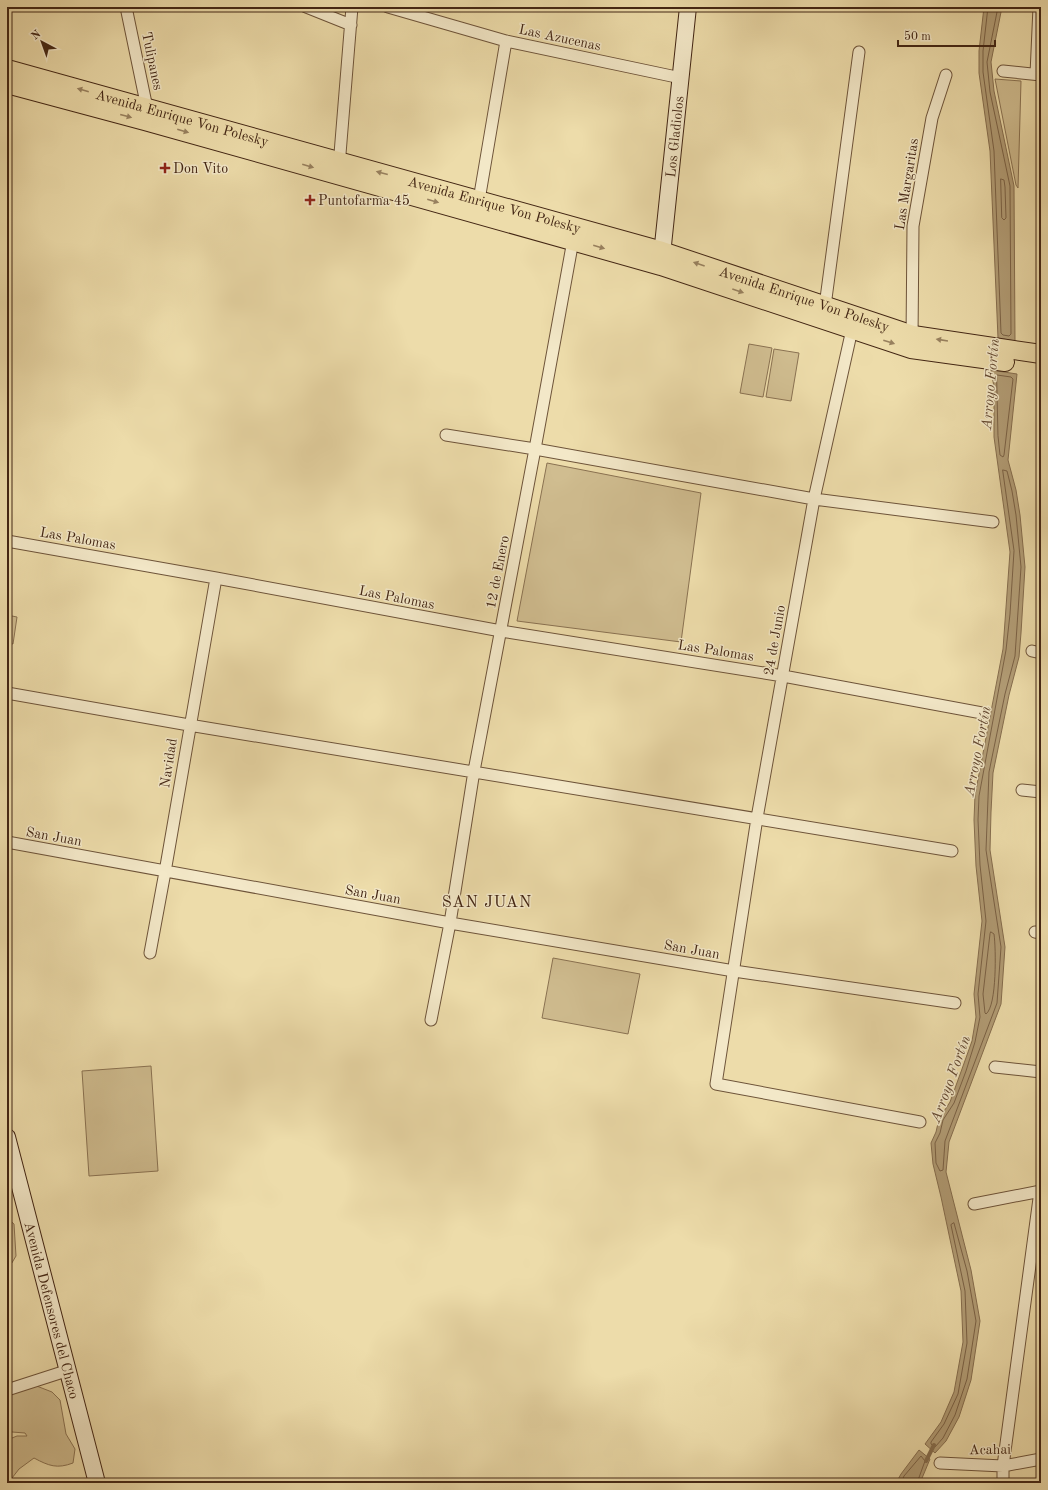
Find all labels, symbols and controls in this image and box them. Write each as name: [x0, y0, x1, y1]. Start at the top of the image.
north arrow: [22, 22, 62, 62]
street label: Las Azucenas: [517, 22, 602, 54]
scale bar: [898, 22, 995, 48]
text: N: [30, 28, 44, 42]
text: 50 m: [904, 30, 931, 43]
street label: Tulipanes: [139, 31, 165, 92]
one-way arrow: [77, 87, 89, 93]
street label: Avenida Enrique Von Polesky: [94, 88, 271, 150]
street label: Los Gladiolos: [664, 95, 687, 178]
one-way arrow: [120, 113, 132, 119]
one-way arrow: [177, 128, 189, 134]
street label: Las Margaritas: [893, 137, 921, 231]
place label: Don Vito: [173, 162, 228, 176]
marker: Don Vito: [160, 163, 170, 173]
one-way arrow: [302, 163, 314, 169]
one-way arrow: [376, 170, 388, 176]
street label: Avenida Enrique Von Polesky: [406, 175, 583, 236]
place label: Puntofarma 45: [318, 194, 410, 208]
marker: Puntofarma 45: [305, 195, 315, 205]
one-way arrow: [427, 198, 439, 204]
one-way arrow: [593, 244, 605, 250]
one-way arrow: [693, 260, 705, 266]
street label: Avenida Enrique Von Polesky: [717, 265, 892, 335]
one-way arrow: [732, 288, 744, 294]
one-way arrow: [936, 337, 948, 343]
water label: Arroyo Fortín: [980, 337, 1003, 431]
one-way arrow: [883, 339, 895, 345]
street label: Las Palomas: [39, 525, 117, 553]
street label: 12 de Enero: [484, 534, 512, 610]
street label: Las Palomas: [358, 584, 436, 612]
street label: 24 de Junio: [762, 604, 788, 676]
street label: Las Palomas: [677, 638, 755, 664]
water label: Arroyo Fortín: [962, 705, 995, 799]
street label: Navidad: [158, 737, 180, 789]
street label: San Juan: [25, 825, 83, 849]
street label: San Juan: [344, 883, 402, 907]
district label: SAN JUAN: [442, 895, 532, 911]
street label: San Juan: [663, 938, 721, 962]
water label: Arroyo Fortín: [928, 1034, 974, 1126]
street label: Avenida Defensores del Chaco: [21, 1221, 81, 1400]
street label: Acahai: [969, 1443, 1011, 1457]

